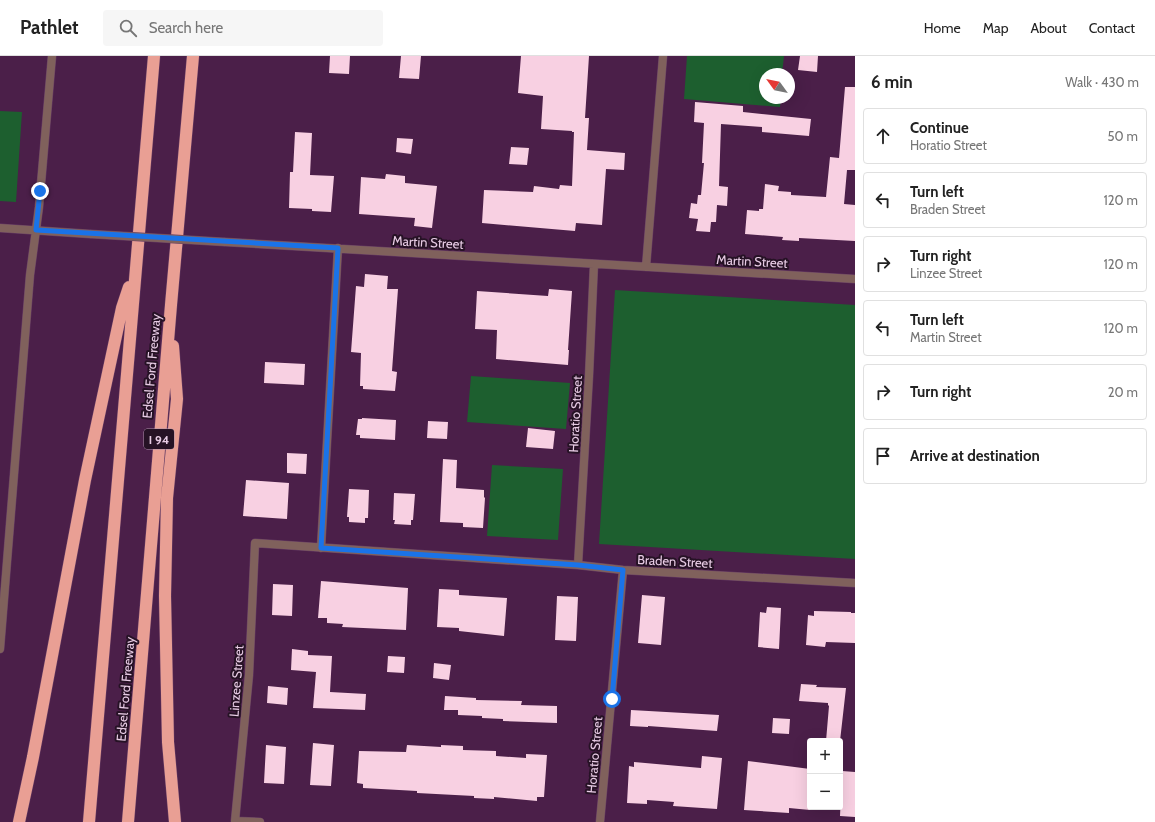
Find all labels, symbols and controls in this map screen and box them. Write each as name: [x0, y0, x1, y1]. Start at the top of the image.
search box: [103, 10, 383, 46]
text: Pathlet: [20, 16, 79, 39]
icon: search: [117, 17, 139, 39]
text: Search here: [149, 19, 223, 37]
text: Home: [924, 19, 961, 37]
text: Map: [983, 19, 1008, 37]
text: About: [1030, 19, 1067, 37]
text: Contact: [1089, 19, 1135, 37]
north arrow: [759, 68, 795, 104]
text: 6 min: [871, 72, 913, 92]
text: Walk · 430 m: [1065, 74, 1139, 90]
text: Continue: [910, 119, 969, 137]
icon: ahead: [872, 125, 894, 147]
text: 50 m: [1108, 128, 1138, 144]
text: Horatio Street: [910, 137, 987, 153]
route end: [31, 182, 49, 200]
text: Turn left: [910, 183, 964, 201]
icon: left: [872, 189, 894, 211]
text: 120 m: [1104, 192, 1138, 208]
text: Braden Street: [910, 201, 985, 217]
street label: Martin Street: [392, 232, 465, 252]
text: Turn right: [910, 247, 971, 265]
street label: Martin Street: [716, 251, 789, 271]
icon: right: [872, 253, 894, 275]
text: 120 m: [1104, 256, 1138, 272]
text: Linzee Street: [910, 265, 982, 281]
text: Turn left: [910, 311, 964, 329]
street label: Edsel Ford Freeway: [138, 313, 164, 419]
icon: left: [872, 317, 894, 339]
text: 120 m: [1104, 320, 1138, 336]
text: Martin Street: [910, 329, 982, 345]
street label: Horatio Street: [565, 375, 585, 453]
icon: right: [872, 381, 894, 403]
text: Turn right: [910, 383, 971, 401]
text: 20 m: [1108, 384, 1138, 400]
road number: I 94: [144, 429, 174, 449]
icon: arrive: [872, 445, 894, 467]
text: Arrive at destination: [910, 447, 1040, 465]
street label: Braden Street: [637, 551, 714, 571]
street label: Edsel Ford Freeway: [112, 636, 138, 742]
street label: Linzee Street: [226, 644, 247, 718]
route start: [603, 690, 621, 708]
street label: Horatio Street: [583, 715, 605, 794]
map controls: [807, 738, 843, 810]
button: +: [807, 738, 843, 774]
button: −: [807, 774, 843, 810]

